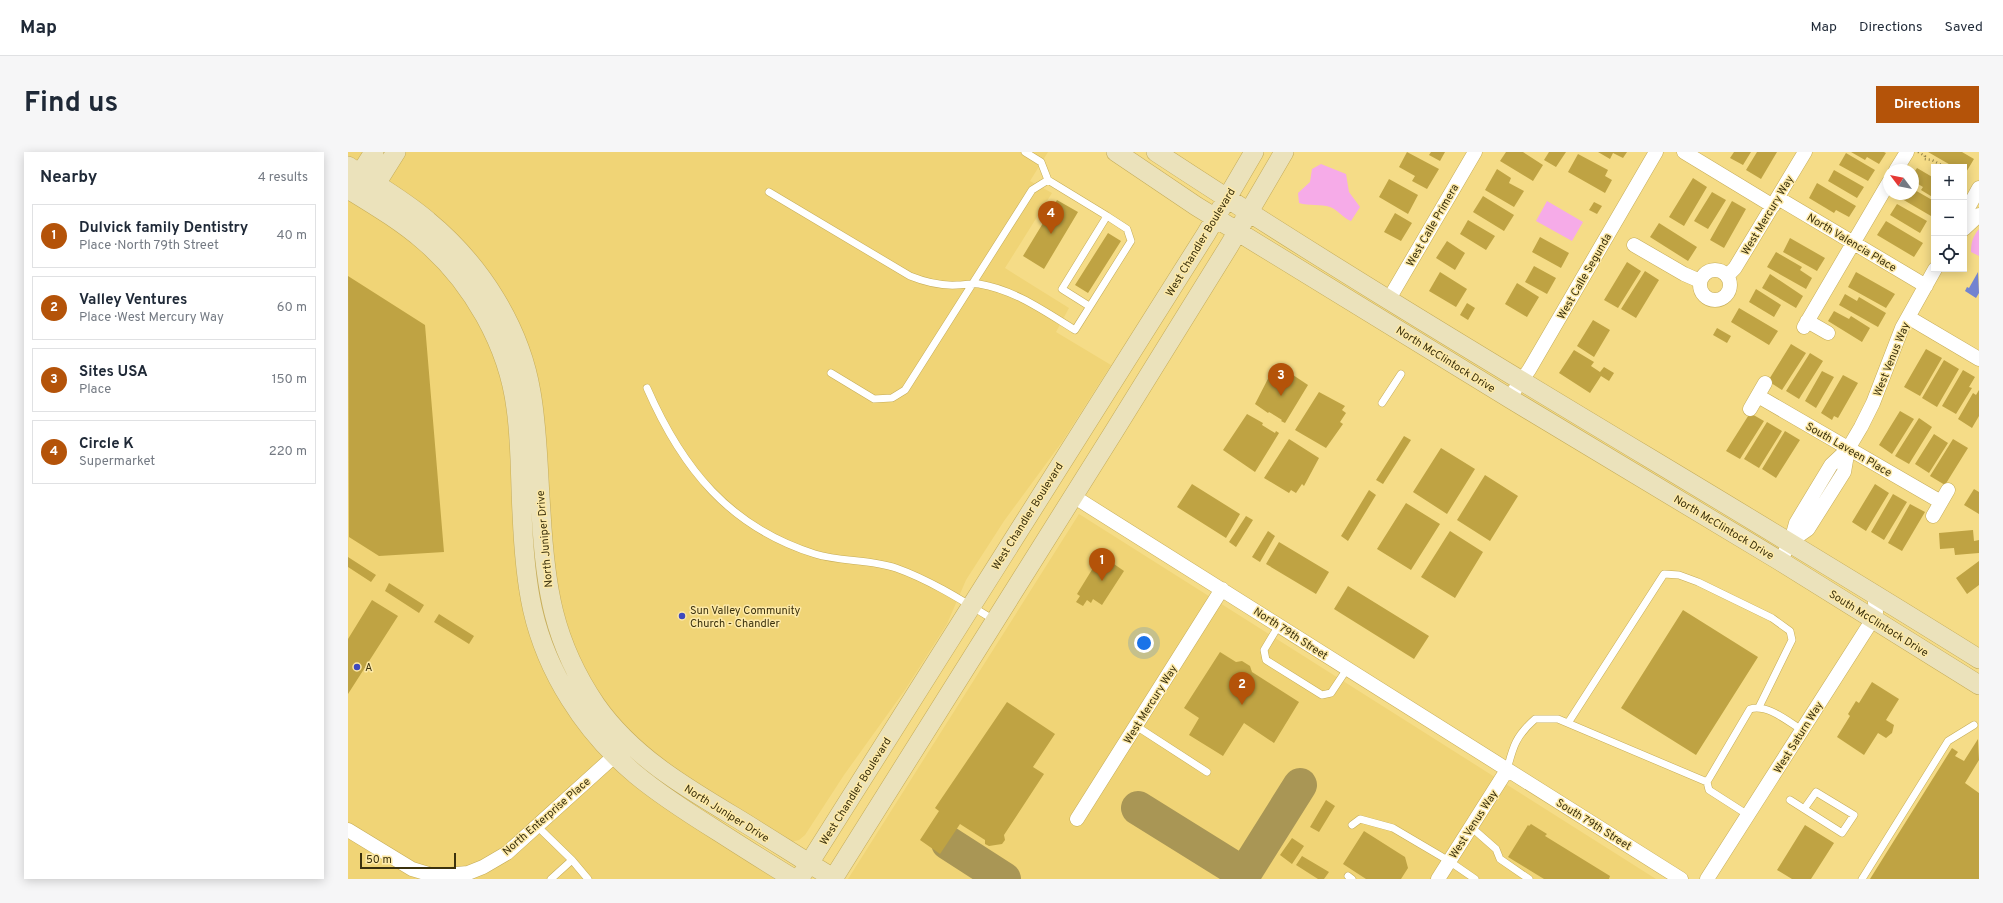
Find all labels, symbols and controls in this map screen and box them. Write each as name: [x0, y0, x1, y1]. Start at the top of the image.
text: Map: [20, 16, 57, 40]
text: Map: [1811, 19, 1837, 36]
text: Directions: [1859, 19, 1923, 36]
text: Saved: [1945, 19, 1983, 36]
text: Find us: [24, 86, 118, 122]
button: Directions: [1876, 86, 1979, 123]
north arrow: [1883, 164, 1919, 200]
map controls: [1931, 164, 1967, 272]
button: +: [1931, 164, 1967, 200]
text: Nearby: [40, 167, 97, 189]
text: 4 results: [258, 170, 308, 186]
street label: West Mercury Way: [1739, 173, 1797, 258]
street label: West Calle Primera: [1404, 182, 1462, 269]
street label: West Chandler Boulevard: [1163, 186, 1239, 299]
button: −: [1931, 200, 1967, 236]
pin: 4: [1038, 201, 1064, 234]
street label: North Valencia Place: [1804, 211, 1899, 275]
text: Dulvick family Dentistry: [79, 219, 248, 238]
text: 1: [51, 228, 57, 244]
text: 40 m: [277, 228, 307, 244]
street label: West Calle Segunda: [1555, 231, 1615, 322]
button: locate: [1931, 236, 1967, 272]
text: Place · North 79th Street: [79, 238, 219, 254]
text: Valley Ventures: [79, 291, 187, 310]
text: 2: [50, 300, 58, 316]
text: 60 m: [277, 300, 307, 316]
text: Place · West Mercury Way: [79, 310, 224, 326]
street label: West Venus Way: [1871, 320, 1913, 399]
street label: North McClintock Drive: [1393, 324, 1498, 396]
text: Sites USA: [79, 363, 148, 382]
pin: 3: [1268, 363, 1294, 396]
text: 3: [50, 372, 58, 388]
text: 150 m: [272, 372, 307, 388]
text: Place: [79, 382, 111, 398]
street label: South Laveen Place: [1803, 420, 1894, 480]
text: Circle K: [79, 435, 134, 454]
text: 4: [50, 444, 58, 460]
text: 220 m: [269, 444, 307, 460]
text: Supermarket: [79, 454, 155, 470]
street label: West Chandler Boulevard: [989, 460, 1067, 573]
street label: North Juniper Drive: [534, 490, 556, 588]
street label: North McClintock Drive: [1671, 492, 1776, 563]
pin: 1: [1089, 548, 1115, 581]
street label: South McClintock Drive: [1826, 587, 1931, 660]
place label: Sun Valley Community Church - Chandler: [690, 604, 801, 631]
street label: North 79th Street: [1251, 605, 1330, 663]
marker: Sun Valley Community Church - Chandler: [677, 611, 687, 621]
your location: [1134, 633, 1154, 653]
place label: A: [365, 661, 372, 675]
marker: A: [352, 662, 362, 672]
street label: West Mercury Way: [1121, 662, 1181, 747]
pin: 2: [1229, 672, 1255, 705]
street label: West Saturn Way: [1771, 699, 1827, 776]
street label: West Chandler Boulevard: [817, 735, 895, 848]
street label: North Enterprise Place: [500, 775, 594, 859]
street label: North Juniper Drive: [681, 782, 772, 846]
street label: West Venus Way: [1447, 788, 1501, 861]
street label: South 79th Street: [1553, 796, 1634, 854]
scale bar: [360, 851, 456, 870]
text: 50 m: [366, 853, 392, 867]

